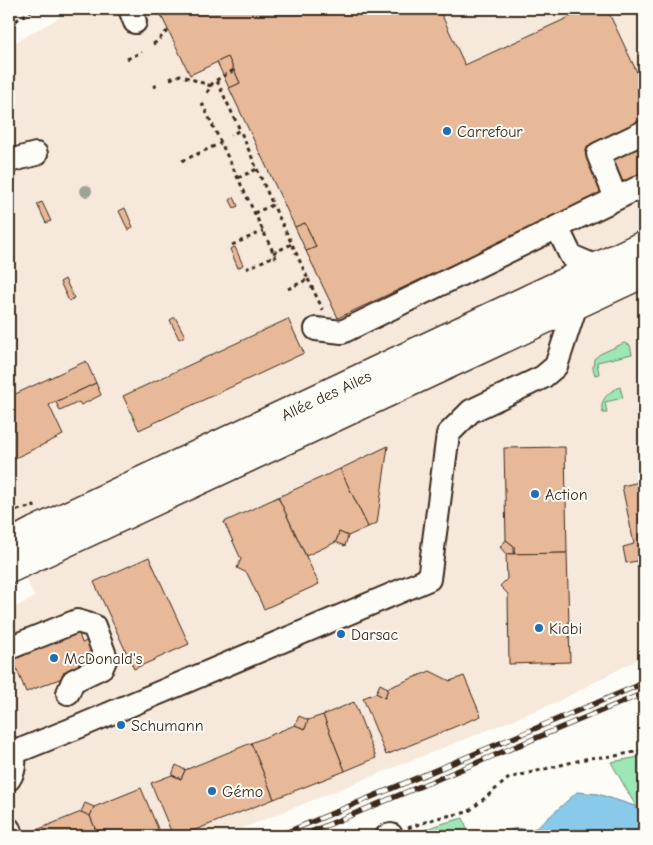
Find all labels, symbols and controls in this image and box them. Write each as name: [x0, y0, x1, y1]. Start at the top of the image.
place label: Carrefour: [457, 123, 523, 141]
marker: Carrefour: [441, 125, 453, 137]
street label: Allée des Ailes: [279, 367, 375, 425]
place label: Action: [545, 486, 588, 504]
marker: Action: [529, 488, 541, 500]
place label: Kiabi: [549, 620, 582, 638]
marker: Kiabi: [533, 622, 545, 634]
place label: Darsac: [351, 626, 399, 644]
marker: Darsac: [335, 628, 347, 640]
place label: McDonald's: [64, 650, 143, 668]
marker: McDonald's: [48, 652, 60, 664]
place label: Schumann: [131, 717, 203, 735]
marker: Schumann: [115, 719, 127, 731]
place label: Gémo: [222, 783, 263, 801]
marker: Gémo: [206, 785, 218, 797]

